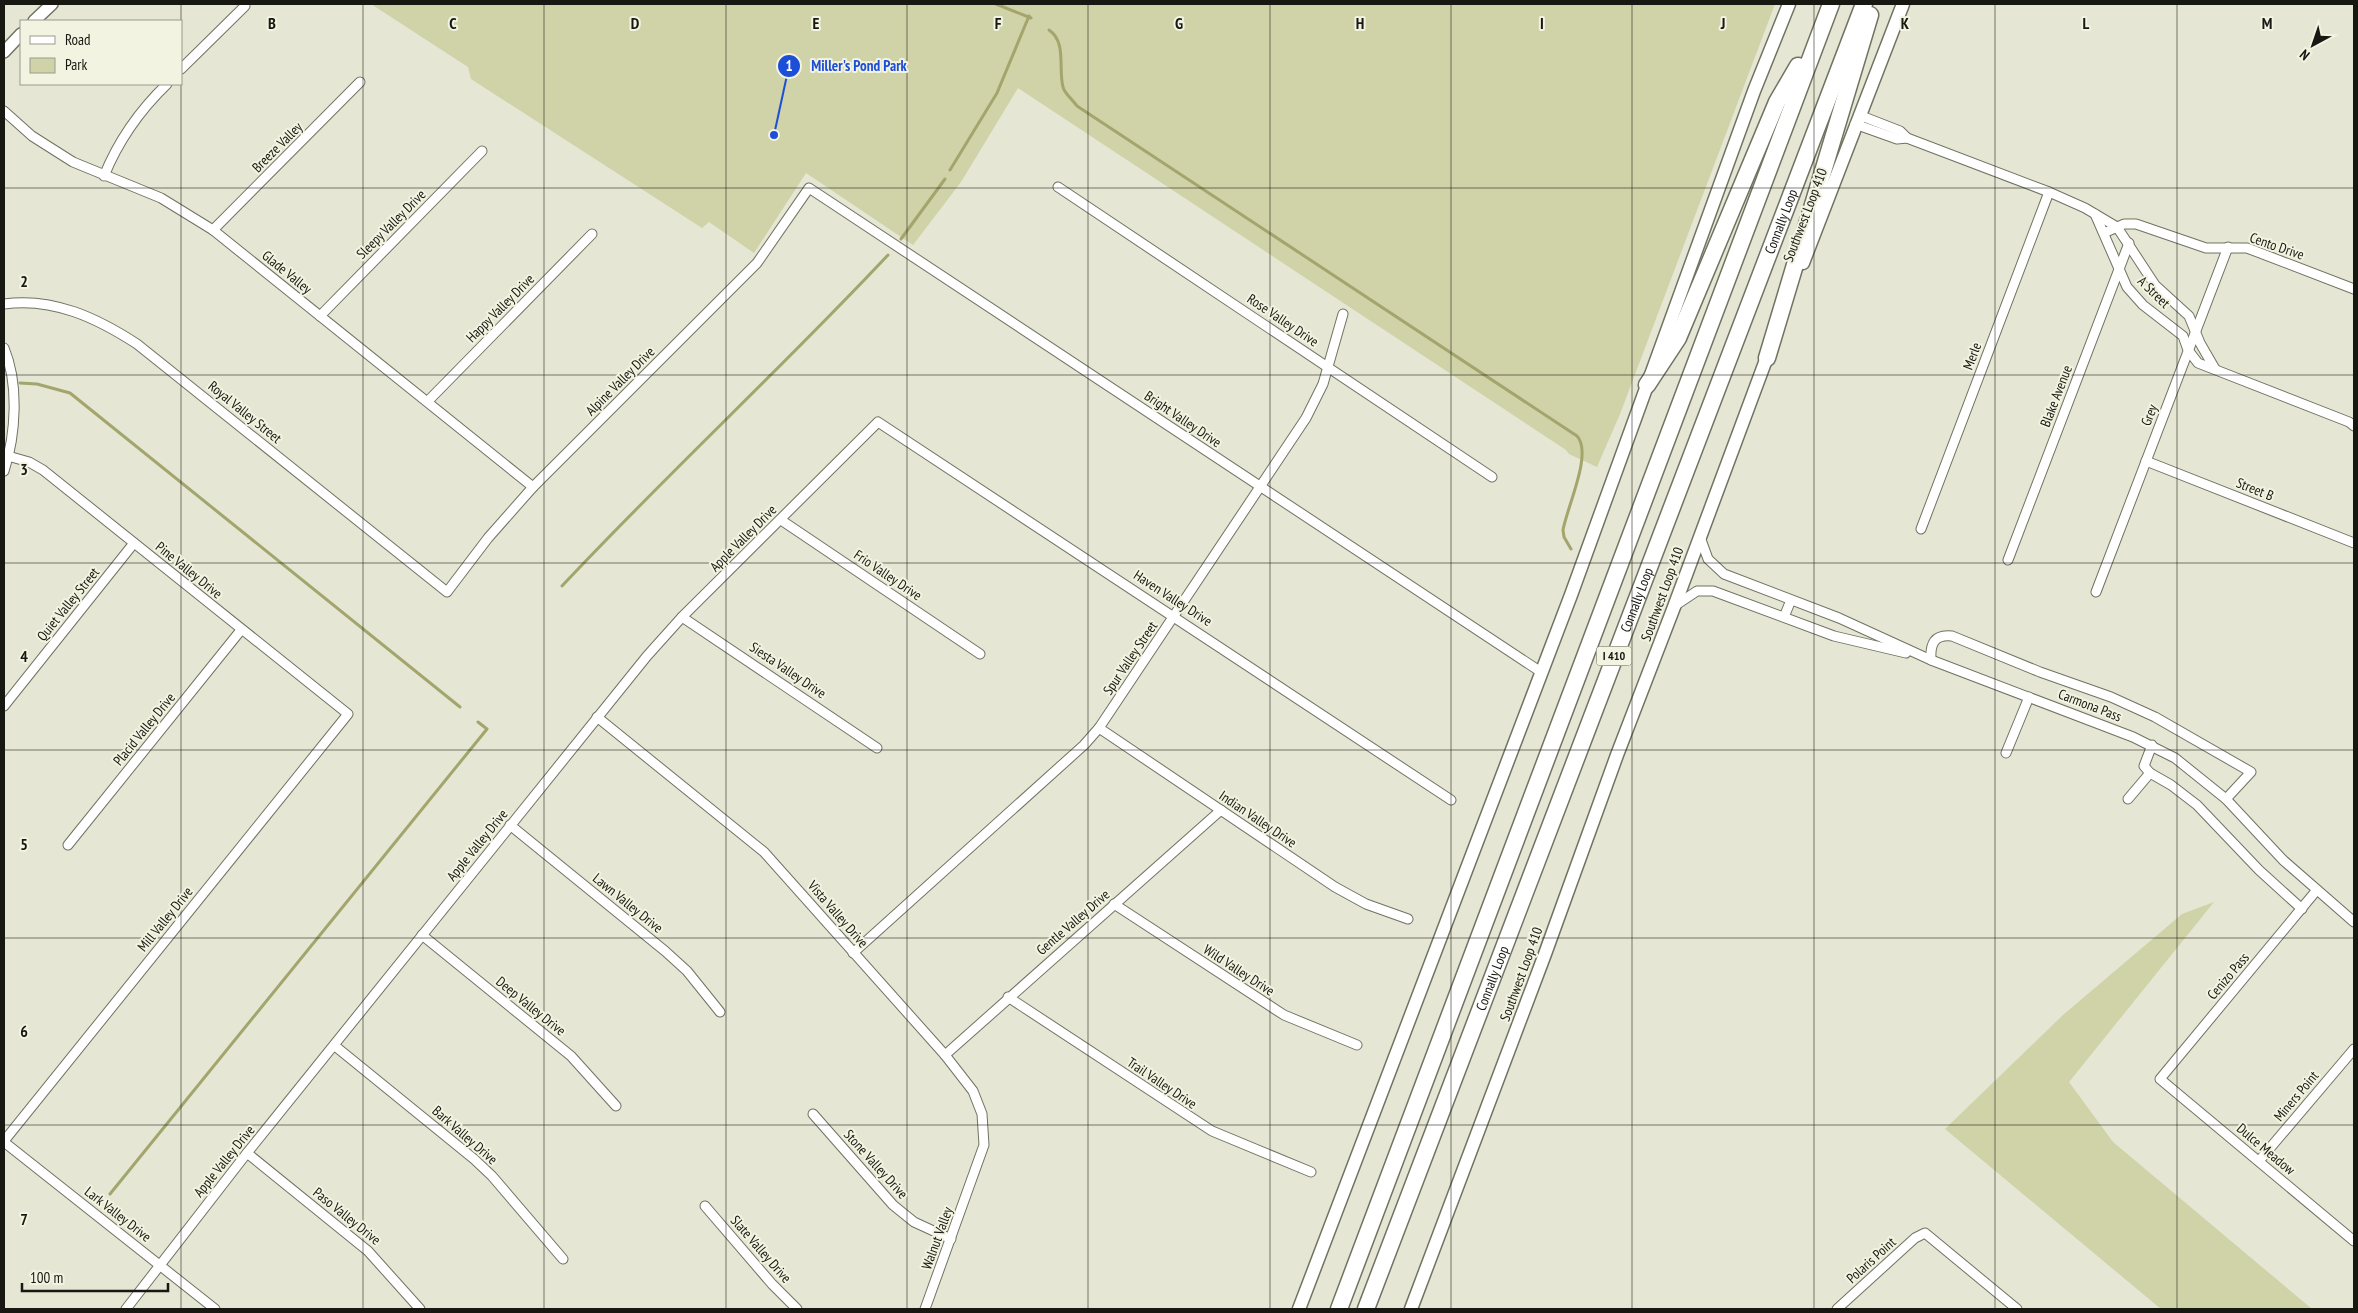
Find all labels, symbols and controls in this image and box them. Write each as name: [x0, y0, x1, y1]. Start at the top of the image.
text: B: [268, 13, 276, 33]
text: C: [449, 13, 457, 33]
text: D: [631, 13, 640, 33]
text: E: [813, 13, 820, 33]
text: F: [995, 13, 1002, 33]
text: G: [1175, 13, 1183, 33]
text: H: [1356, 13, 1364, 33]
text: I: [1540, 13, 1544, 33]
text: J: [1720, 13, 1725, 33]
text: K: [1901, 13, 1910, 33]
text: L: [2083, 13, 2090, 33]
text: M: [2262, 13, 2272, 33]
legend: [20, 20, 182, 85]
north arrow: [2288, 20, 2338, 70]
text: Road: [65, 30, 91, 49]
text: N: [2296, 46, 2313, 64]
callout: Miller's Pond Park: [777, 51, 917, 81]
text: Park: [65, 55, 87, 74]
text: 1: [785, 56, 793, 75]
text: Miller's Pond Park: [811, 56, 908, 75]
street label: Breeze Valley: [248, 118, 306, 176]
street label: Southwest Loop 410: [1779, 166, 1831, 264]
street label: Sleepy Valley Drive: [352, 185, 430, 263]
street label: Connally Loop: [1761, 187, 1801, 256]
street label: Cento Drive: [2248, 228, 2307, 264]
street label: Glade Valley: [258, 246, 316, 298]
street label: Happy Valley Drive: [462, 270, 538, 346]
text: 2: [20, 271, 28, 291]
street label: A Street: [2134, 272, 2174, 312]
street label: Rose Valley Drive: [1244, 290, 1322, 351]
street label: Merle: [1959, 340, 1985, 372]
street label: Alpine Valley Drive: [582, 343, 658, 419]
street label: Blake Avenue: [2036, 362, 2076, 429]
street label: Royal Valley Street: [205, 377, 285, 447]
street label: Bright Valley Drive: [1141, 387, 1225, 451]
street label: Grey: [2137, 401, 2162, 428]
text: 3: [20, 459, 28, 479]
street label: Street B: [2234, 473, 2276, 505]
street label: Apple Valley Drive: [706, 501, 780, 575]
street label: Pine Valley Drive: [152, 538, 226, 603]
street label: Southwest Loop 410: [1637, 544, 1687, 644]
street label: Frio Valley Drive: [851, 546, 926, 604]
street label: Quiet Valley Street: [33, 563, 103, 644]
street label: Connally Loop: [1616, 565, 1657, 635]
street label: Haven Valley Drive: [1130, 566, 1216, 630]
street label: Spur Valley Street: [1099, 618, 1161, 698]
street label: Siesta Valley Drive: [746, 638, 830, 702]
text: 4: [20, 646, 28, 666]
road number: I 410: [1596, 646, 1632, 666]
street label: Carmona Pass: [2056, 685, 2125, 725]
street label: Placid Valley Drive: [109, 689, 179, 769]
street label: Indian Valley Drive: [1216, 786, 1300, 852]
street label: Apple Valley Drive: [443, 805, 512, 885]
text: 5: [20, 834, 28, 854]
street label: Lawn Valley Drive: [589, 869, 667, 937]
street label: Vista Valley Drive: [803, 876, 872, 951]
street label: Mill Valley Drive: [133, 883, 197, 955]
street label: Gentle Valley Drive: [1033, 885, 1113, 959]
street label: Southwest Loop 410: [1496, 924, 1546, 1024]
street label: Wild Valley Drive: [1200, 940, 1278, 1000]
street label: Connally Loop: [1472, 943, 1513, 1013]
street label: Cenizo Pass: [2203, 949, 2253, 1003]
street label: Deep Valley Drive: [493, 972, 570, 1040]
text: 6: [20, 1021, 28, 1041]
street label: Trail Valley Drive: [1124, 1053, 1200, 1113]
street label: Miners Point: [2270, 1067, 2322, 1125]
street label: Bark Valley Drive: [429, 1102, 501, 1168]
street label: Dulce Meadow: [2233, 1119, 2299, 1179]
street label: Apple Valley Drive: [190, 1121, 259, 1201]
street label: Stone Valley Drive: [840, 1126, 912, 1203]
street label: Lark Valley Drive: [81, 1182, 155, 1246]
street label: Paso Valley Drive: [310, 1183, 385, 1249]
street label: Walnut Valley: [917, 1204, 957, 1272]
text: 7: [20, 1209, 28, 1229]
street label: Slate Valley Drive: [727, 1211, 795, 1287]
street label: Polaris Point: [1843, 1233, 1900, 1287]
scale bar: [22, 1260, 169, 1292]
text: 100 m: [30, 1268, 63, 1287]

